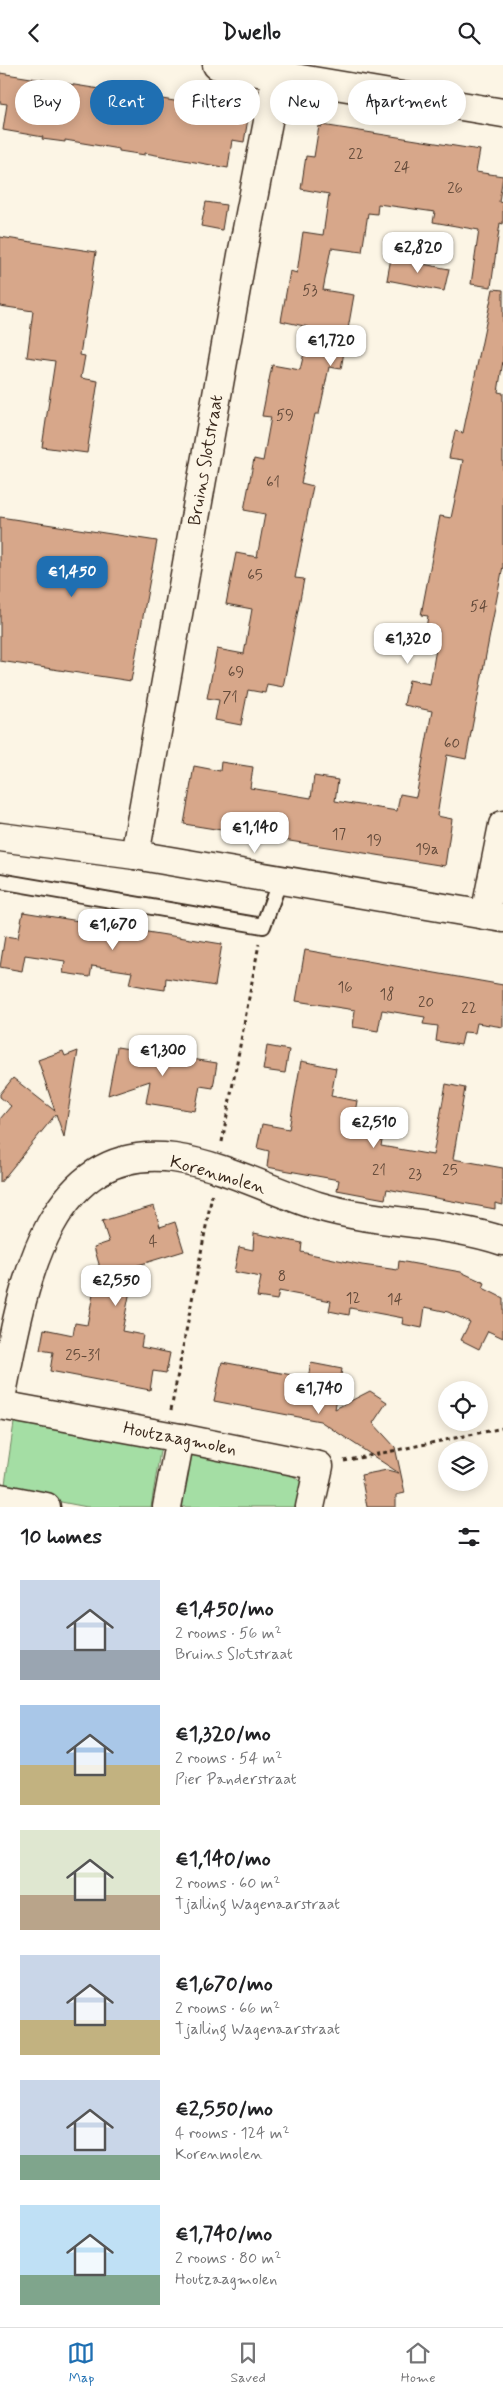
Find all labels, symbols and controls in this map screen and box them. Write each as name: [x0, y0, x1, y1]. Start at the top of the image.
icon: back: [20, 19, 48, 47]
text: Dwello: [222, 19, 281, 47]
icon: search: [455, 19, 483, 47]
chip: Buy: [15, 80, 80, 125]
chip: Rent: [90, 80, 164, 125]
chip: Filters: [174, 80, 260, 125]
chip: New: [270, 80, 338, 125]
chip: Apartment: [348, 80, 466, 125]
house number: 22: [348, 145, 364, 165]
house number: 24: [394, 158, 410, 178]
house number: 26: [447, 179, 463, 199]
pin: €2,820: [377, 231, 459, 274]
text: €2,820: [393, 237, 443, 258]
house number: 53: [302, 281, 318, 301]
pin: €1,720: [290, 325, 372, 367]
text: €1,720: [307, 330, 355, 351]
street label: Bruins Slotstraat: [183, 393, 229, 527]
house number: 59: [276, 406, 294, 426]
house number: 61: [266, 473, 280, 493]
pin: €1,450: [31, 555, 113, 598]
text: €1,450: [48, 561, 96, 582]
house number: 65: [247, 566, 263, 586]
house number: 54: [470, 597, 488, 617]
pin: €1,320: [367, 623, 449, 665]
text: €1,320: [385, 628, 431, 649]
house number: 69: [228, 663, 244, 683]
house number: 71: [222, 688, 238, 708]
house number: 60: [444, 734, 460, 754]
pin: €1,140: [214, 811, 296, 854]
text: €1,140: [232, 817, 278, 838]
house number: 17: [332, 825, 347, 845]
house number: 19: [366, 831, 382, 851]
house number: 19a: [415, 840, 439, 860]
pin: €1,670: [72, 909, 154, 951]
text: €1,670: [89, 914, 137, 935]
house number: 16: [337, 978, 353, 998]
house number: 18: [380, 985, 394, 1005]
house number: 20: [418, 993, 434, 1013]
house number: 22: [461, 999, 477, 1019]
pin: €1,300: [122, 1035, 204, 1077]
text: €1,300: [140, 1040, 186, 1061]
pin: €2,510: [333, 1107, 415, 1149]
text: €2,510: [351, 1112, 397, 1133]
street label: Korenmolen: [167, 1150, 268, 1200]
house number: 21: [372, 1161, 386, 1181]
house number: 25: [442, 1161, 458, 1181]
house number: 23: [408, 1165, 422, 1185]
house number: 4: [149, 1232, 158, 1252]
pin: €2,550: [75, 1265, 157, 1307]
house number: 8: [278, 1267, 286, 1287]
text: €2,550: [92, 1270, 140, 1291]
house number: 12: [346, 1289, 360, 1309]
house number: 14: [387, 1290, 403, 1310]
house number: 25-31: [65, 1346, 101, 1366]
pin: €1,740: [278, 1373, 360, 1415]
text: €1,740: [295, 1378, 343, 1399]
map controls: [438, 1381, 488, 1491]
button: locate: [438, 1381, 488, 1431]
street label: Houtzaagmolen: [121, 1416, 239, 1462]
button: layers: [438, 1441, 488, 1491]
text: 10 homes: [20, 1523, 102, 1551]
icon: filters: [455, 1523, 483, 1551]
text: €1,450/mo: [175, 1595, 274, 1623]
icon: home: [60, 1600, 120, 1660]
text: 2 rooms · 56 m²: [175, 1623, 282, 1644]
text: Bruins Slotstraat: [175, 1644, 293, 1665]
text: €1,320/mo: [175, 1720, 271, 1748]
icon: home: [60, 1725, 120, 1785]
text: 2 rooms · 54 m²: [175, 1748, 282, 1769]
text: Pier Panderstraat: [175, 1769, 296, 1790]
text: €1,140/mo: [175, 1845, 271, 1873]
icon: home: [60, 1850, 120, 1910]
text: 2 rooms · 60 m²: [175, 1873, 280, 1894]
text: Tjalling Wagenaarstraat: [175, 1894, 340, 1915]
text: €1,670/mo: [175, 1970, 273, 1998]
icon: home: [60, 1975, 120, 2035]
text: 2 rooms · 66 m²: [175, 1998, 280, 2019]
text: Tjalling Wagenaarstraat: [175, 2019, 340, 2040]
text: €2,550/mo: [175, 2095, 273, 2123]
icon: home: [60, 2100, 120, 2160]
text: 4 rooms · 124 m²: [175, 2123, 290, 2144]
text: Korenmolen: [175, 2144, 263, 2165]
text: €1,740/mo: [175, 2220, 272, 2248]
icon: home: [60, 2225, 120, 2285]
text: 2 rooms · 80 m²: [175, 2248, 281, 2269]
text: Houtzaagmolen: [175, 2269, 277, 2290]
tab: Map: [67, 2339, 95, 2387]
tab: Saved: [230, 2339, 266, 2387]
tab: Home: [401, 2339, 436, 2387]

